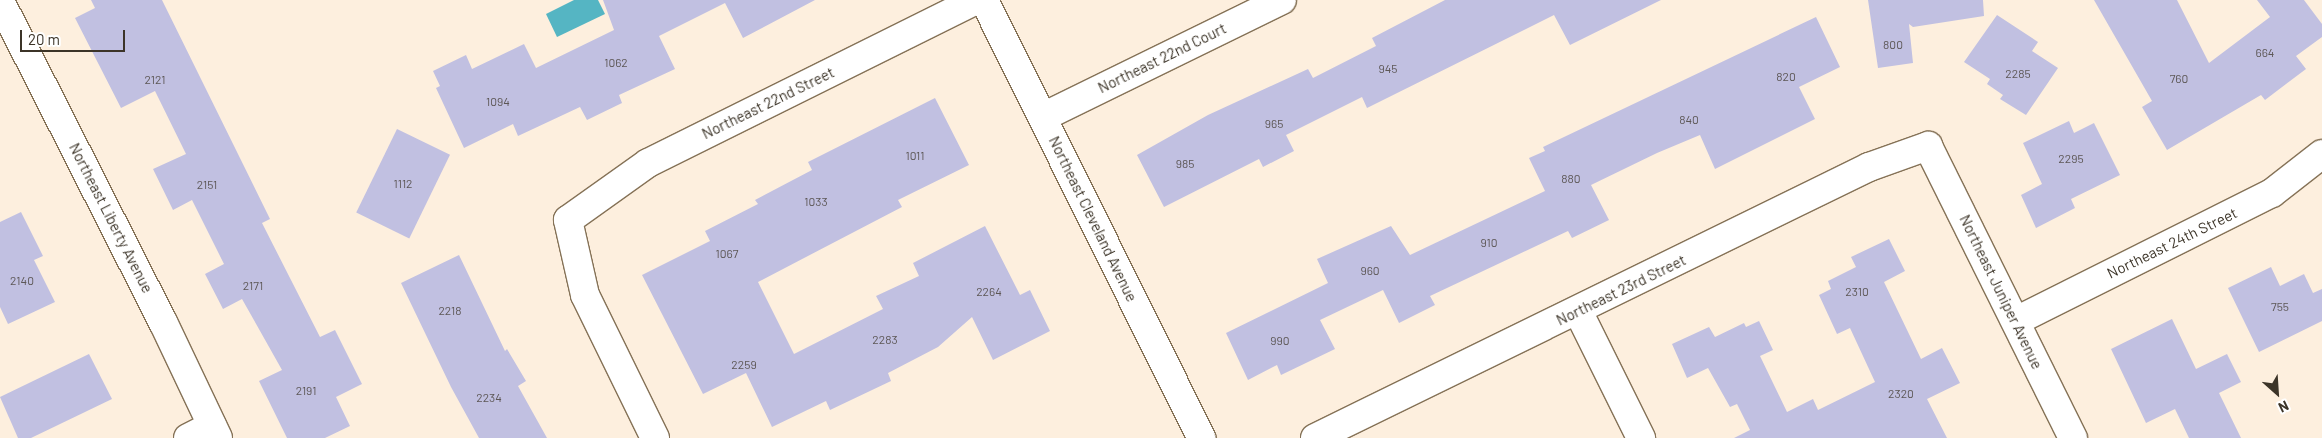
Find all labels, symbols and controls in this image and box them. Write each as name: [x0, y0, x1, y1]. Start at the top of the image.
street label: Northeast 22nd Court: [1095, 19, 1229, 97]
scale bar: [22, 20, 128, 52]
text: 20 m: [28, 30, 60, 48]
house number: 800: [1883, 38, 1903, 52]
house number: 664: [2256, 46, 2274, 60]
house number: 1062: [604, 56, 628, 70]
house number: 945: [1378, 62, 1398, 76]
street label: Northeast 22nd Street: [699, 63, 837, 143]
house number: 2285: [2005, 67, 2031, 81]
house number: 820: [1776, 70, 1796, 84]
house number: 760: [2170, 72, 2188, 86]
house number: 2121: [145, 73, 165, 87]
house number: 1094: [486, 95, 510, 109]
house number: 840: [1679, 113, 1699, 127]
house number: 965: [1265, 117, 1283, 131]
street label: Northeast Cleveland Avenue: [1045, 133, 1141, 305]
street label: Northeast Liberty Avenue: [65, 140, 157, 296]
house number: 1011: [905, 149, 925, 163]
house number: 2295: [2058, 152, 2084, 166]
house number: 985: [1176, 157, 1194, 171]
house number: 880: [1561, 172, 1581, 186]
house number: 1112: [393, 177, 413, 191]
house number: 2151: [197, 178, 217, 192]
house number: 1033: [804, 195, 828, 209]
street label: Northeast 24th Street: [2104, 204, 2240, 282]
street label: Northeast Juniper Avenue: [1956, 212, 2046, 372]
house number: 910: [1481, 236, 1497, 250]
house number: 1067: [716, 247, 738, 261]
street label: Northeast 23rd Street: [1553, 251, 1689, 329]
house number: 960: [1360, 264, 1380, 278]
house number: 2140: [10, 274, 34, 288]
house number: 2171: [243, 279, 263, 293]
house number: 2264: [976, 285, 1002, 299]
house number: 2310: [1845, 285, 1869, 299]
house number: 755: [2271, 300, 2289, 314]
house number: 2218: [438, 304, 462, 318]
house number: 2283: [872, 333, 898, 347]
house number: 990: [1270, 334, 1290, 348]
house number: 2259: [731, 358, 757, 372]
north arrow: [2252, 368, 2302, 418]
house number: 2191: [296, 384, 316, 398]
house number: 2320: [1888, 387, 1914, 401]
house number: 2234: [476, 391, 502, 405]
text: N: [2276, 397, 2292, 417]

